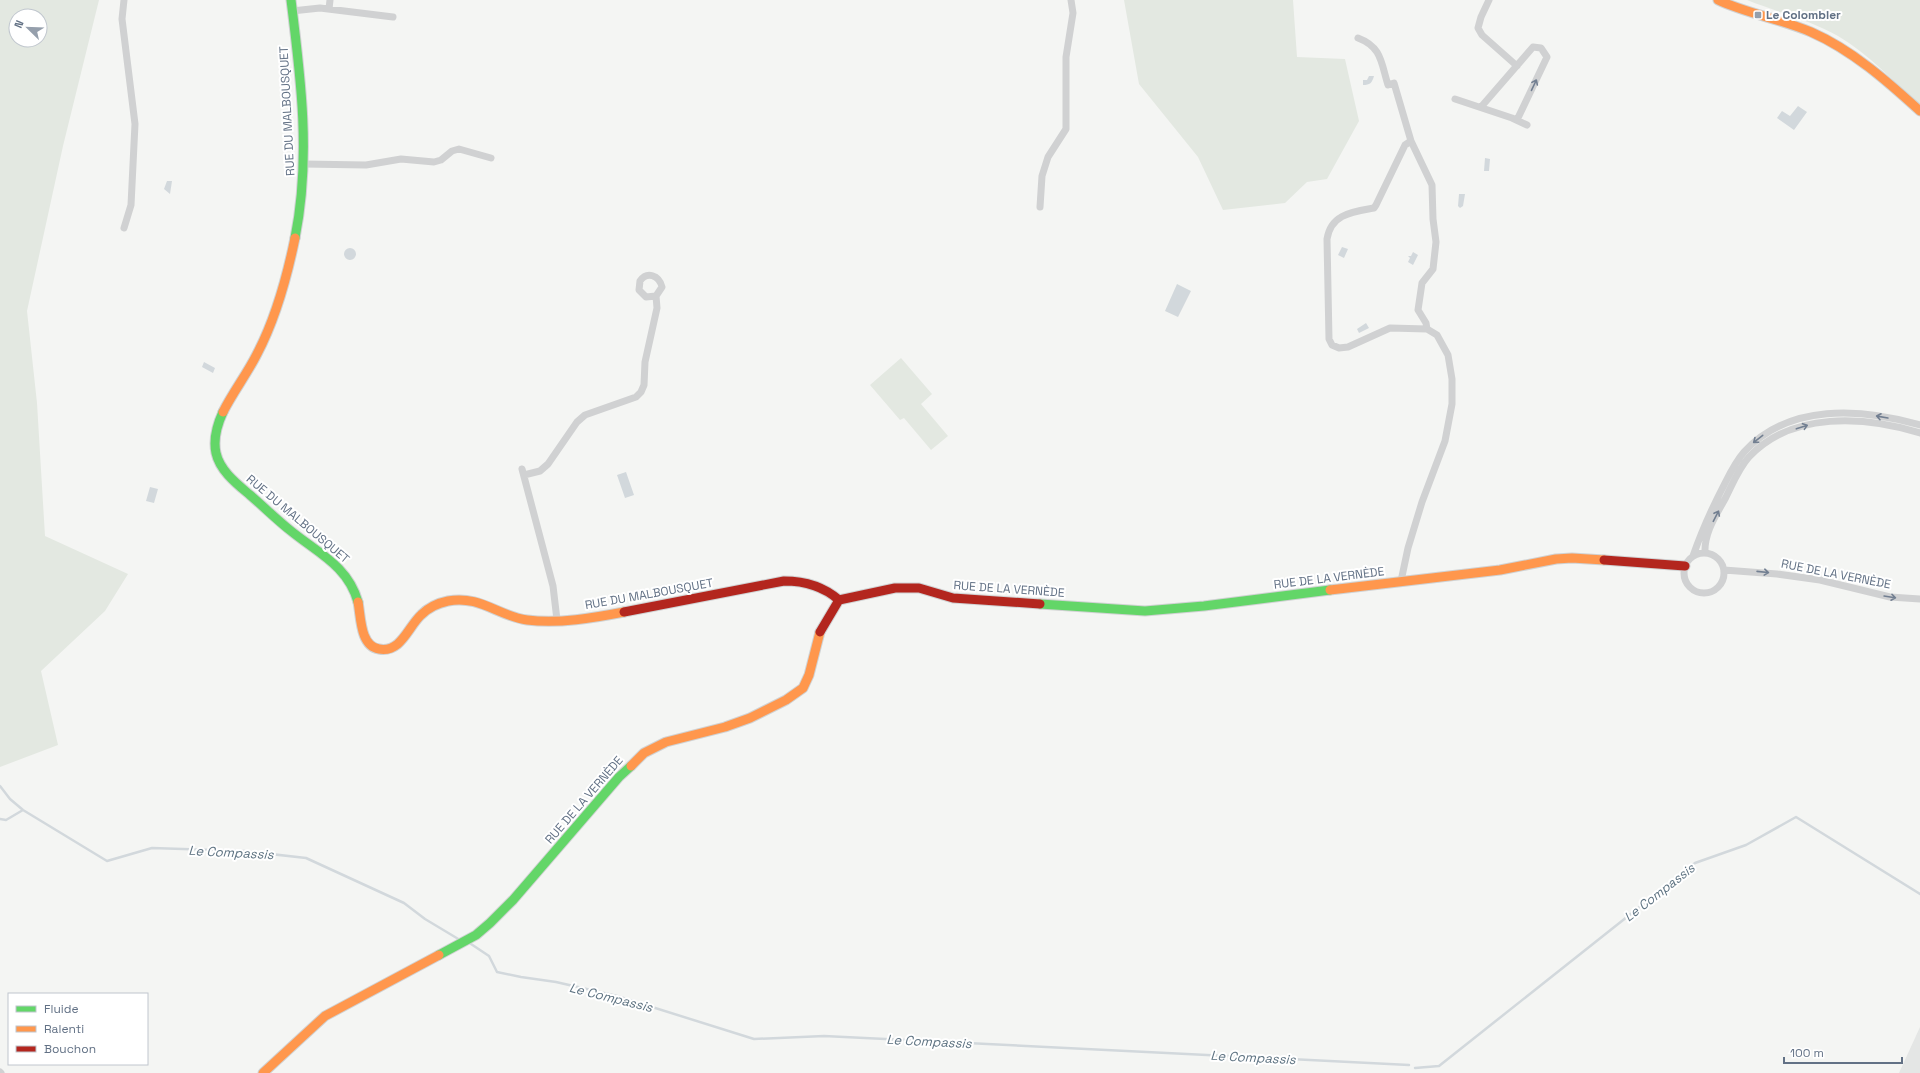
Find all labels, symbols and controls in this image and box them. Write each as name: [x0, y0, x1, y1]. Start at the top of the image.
place label: Le Colombier: [1766, 7, 1841, 23]
north arrow: [8, 8, 48, 48]
marker: Le Colombier: [1753, 10, 1763, 20]
text: N: [11, 18, 27, 30]
street label: RUE DU MALBOUSQUET: [276, 46, 298, 176]
one-way arrow: [1531, 79, 1538, 91]
one-way arrow: [1876, 413, 1889, 421]
one-way arrow: [1795, 423, 1808, 430]
one-way arrow: [1753, 435, 1764, 443]
street label: RUE DU MALBOUSQUET: [243, 471, 353, 567]
one-way arrow: [1713, 510, 1720, 522]
street label: RUE DE LA VERNÈDE: [1780, 556, 1892, 593]
street label: RUE DE LA VERNÈDE: [1273, 563, 1385, 593]
one-way arrow: [1756, 569, 1769, 576]
street label: RUE DU MALBOUSQUET: [584, 575, 714, 613]
street label: RUE DE LA VERNÈDE: [953, 577, 1065, 601]
one-way arrow: [1883, 593, 1896, 601]
street label: RUE DE LA VERNÈDE: [541, 753, 627, 847]
water label: Le Compassis: [188, 842, 275, 863]
water label: Le Compassis: [1621, 859, 1699, 925]
water label: Le Compassis: [567, 979, 655, 1016]
legend: [8, 993, 148, 1065]
text: Fluide: [44, 1001, 79, 1017]
text: Ralenti: [44, 1021, 84, 1037]
water label: Le Compassis: [886, 1031, 973, 1052]
scale bar: [1784, 1039, 1902, 1065]
text: Bouchon: [44, 1041, 96, 1057]
text: 100 m: [1790, 1045, 1824, 1061]
water label: Le Compassis: [1210, 1047, 1297, 1068]

